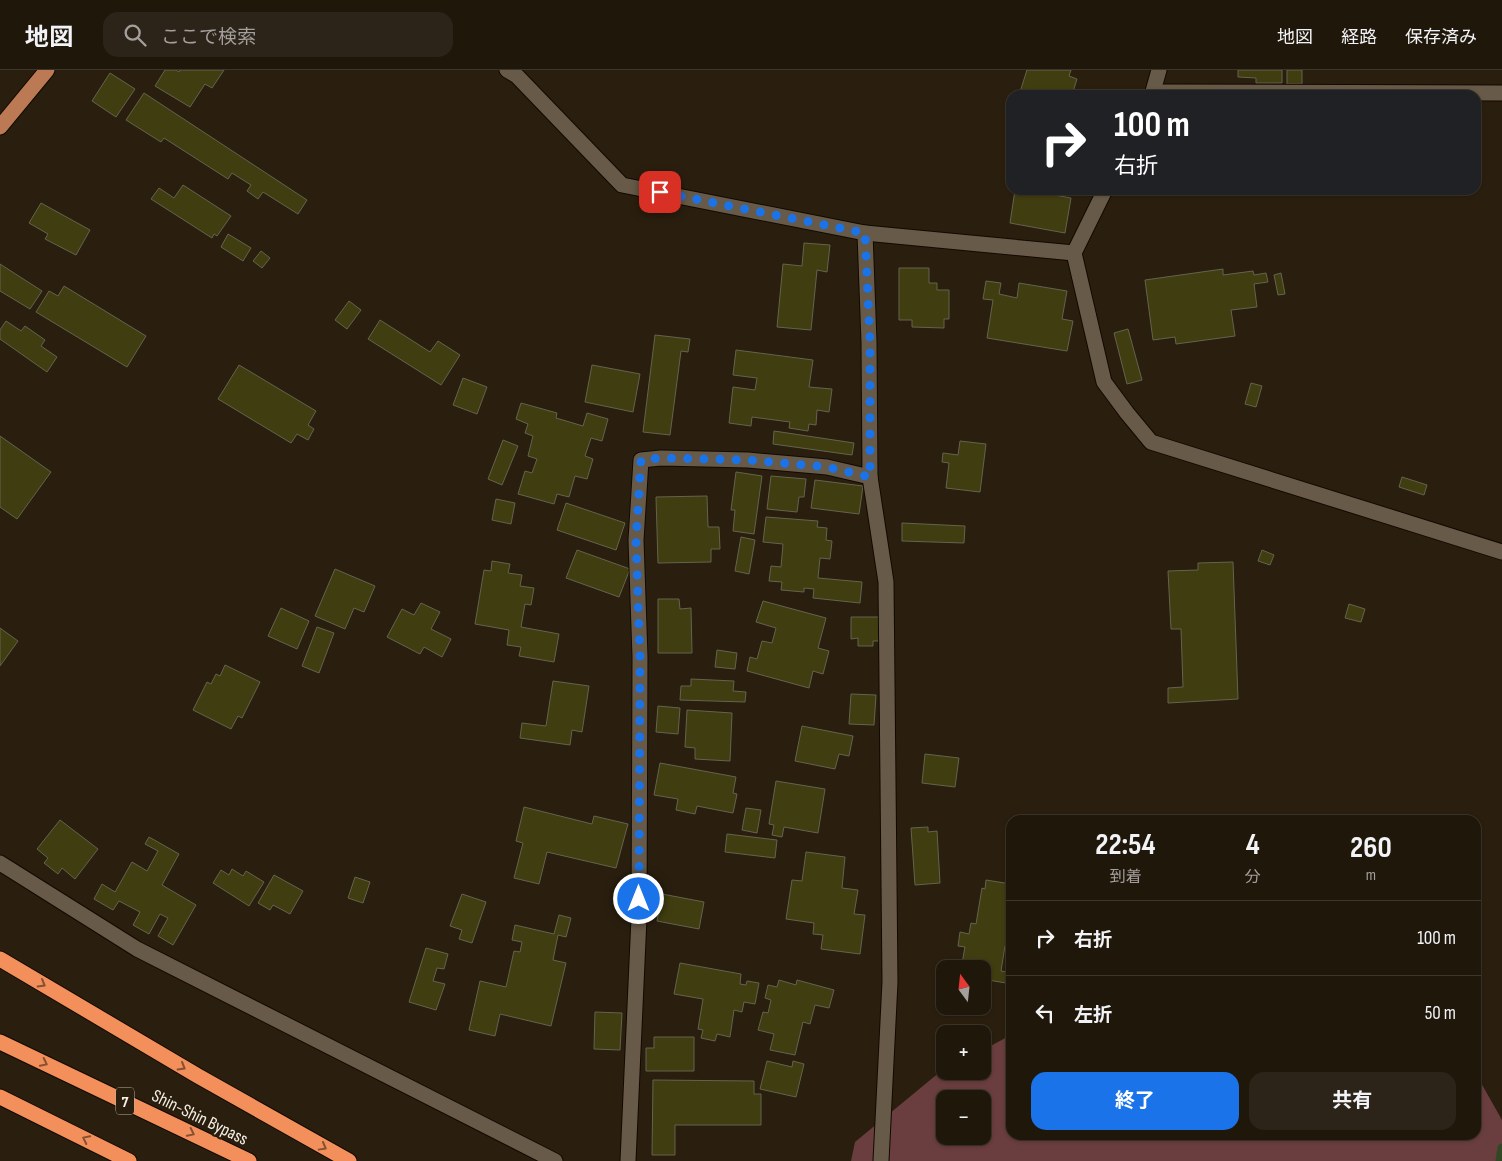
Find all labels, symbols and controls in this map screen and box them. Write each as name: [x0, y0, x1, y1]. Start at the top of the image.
search box: [103, 12, 453, 57]
icon: search: [121, 21, 149, 49]
text: 地図: [25, 23, 73, 52]
text: ここで検索: [161, 26, 256, 49]
text: 地図: [1277, 27, 1313, 48]
text: 経路: [1341, 27, 1377, 48]
text: 保存済み: [1405, 27, 1477, 48]
text: 100 m: [1114, 104, 1190, 147]
icon: right: [1031, 110, 1096, 175]
text: 右折: [1114, 153, 1158, 180]
pin: [639, 171, 681, 213]
icon: arrive: [646, 178, 674, 206]
text: 22:54: [1095, 827, 1155, 863]
text: 4: [1246, 827, 1260, 863]
text: 260: [1350, 830, 1392, 866]
text: m: [1366, 866, 1376, 885]
text: 到着: [1109, 868, 1141, 887]
text: 分: [1245, 868, 1261, 887]
position arrow: [612, 872, 664, 924]
icon: right: [1031, 924, 1059, 952]
text: 100 m: [1417, 927, 1456, 950]
text: 右折: [1074, 929, 1112, 952]
north arrow: [936, 960, 991, 1015]
map controls: [936, 960, 991, 1145]
one-way arrow: [37, 978, 46, 988]
icon: left: [1031, 999, 1059, 1027]
text: 50 m: [1425, 1002, 1456, 1025]
text: 左折: [1074, 1004, 1112, 1027]
button: +: [936, 1025, 991, 1080]
one-way arrow: [39, 1056, 48, 1067]
one-way arrow: [177, 1060, 186, 1070]
button: 終了: [1031, 1072, 1239, 1130]
button: 共有: [1249, 1072, 1456, 1130]
street label: Shin-Shin Bypass: [148, 1085, 251, 1150]
road number: 7: [116, 1088, 134, 1114]
button: −: [936, 1090, 991, 1145]
one-way arrow: [185, 1127, 194, 1137]
one-way arrow: [82, 1136, 91, 1146]
one-way arrow: [318, 1140, 327, 1150]

